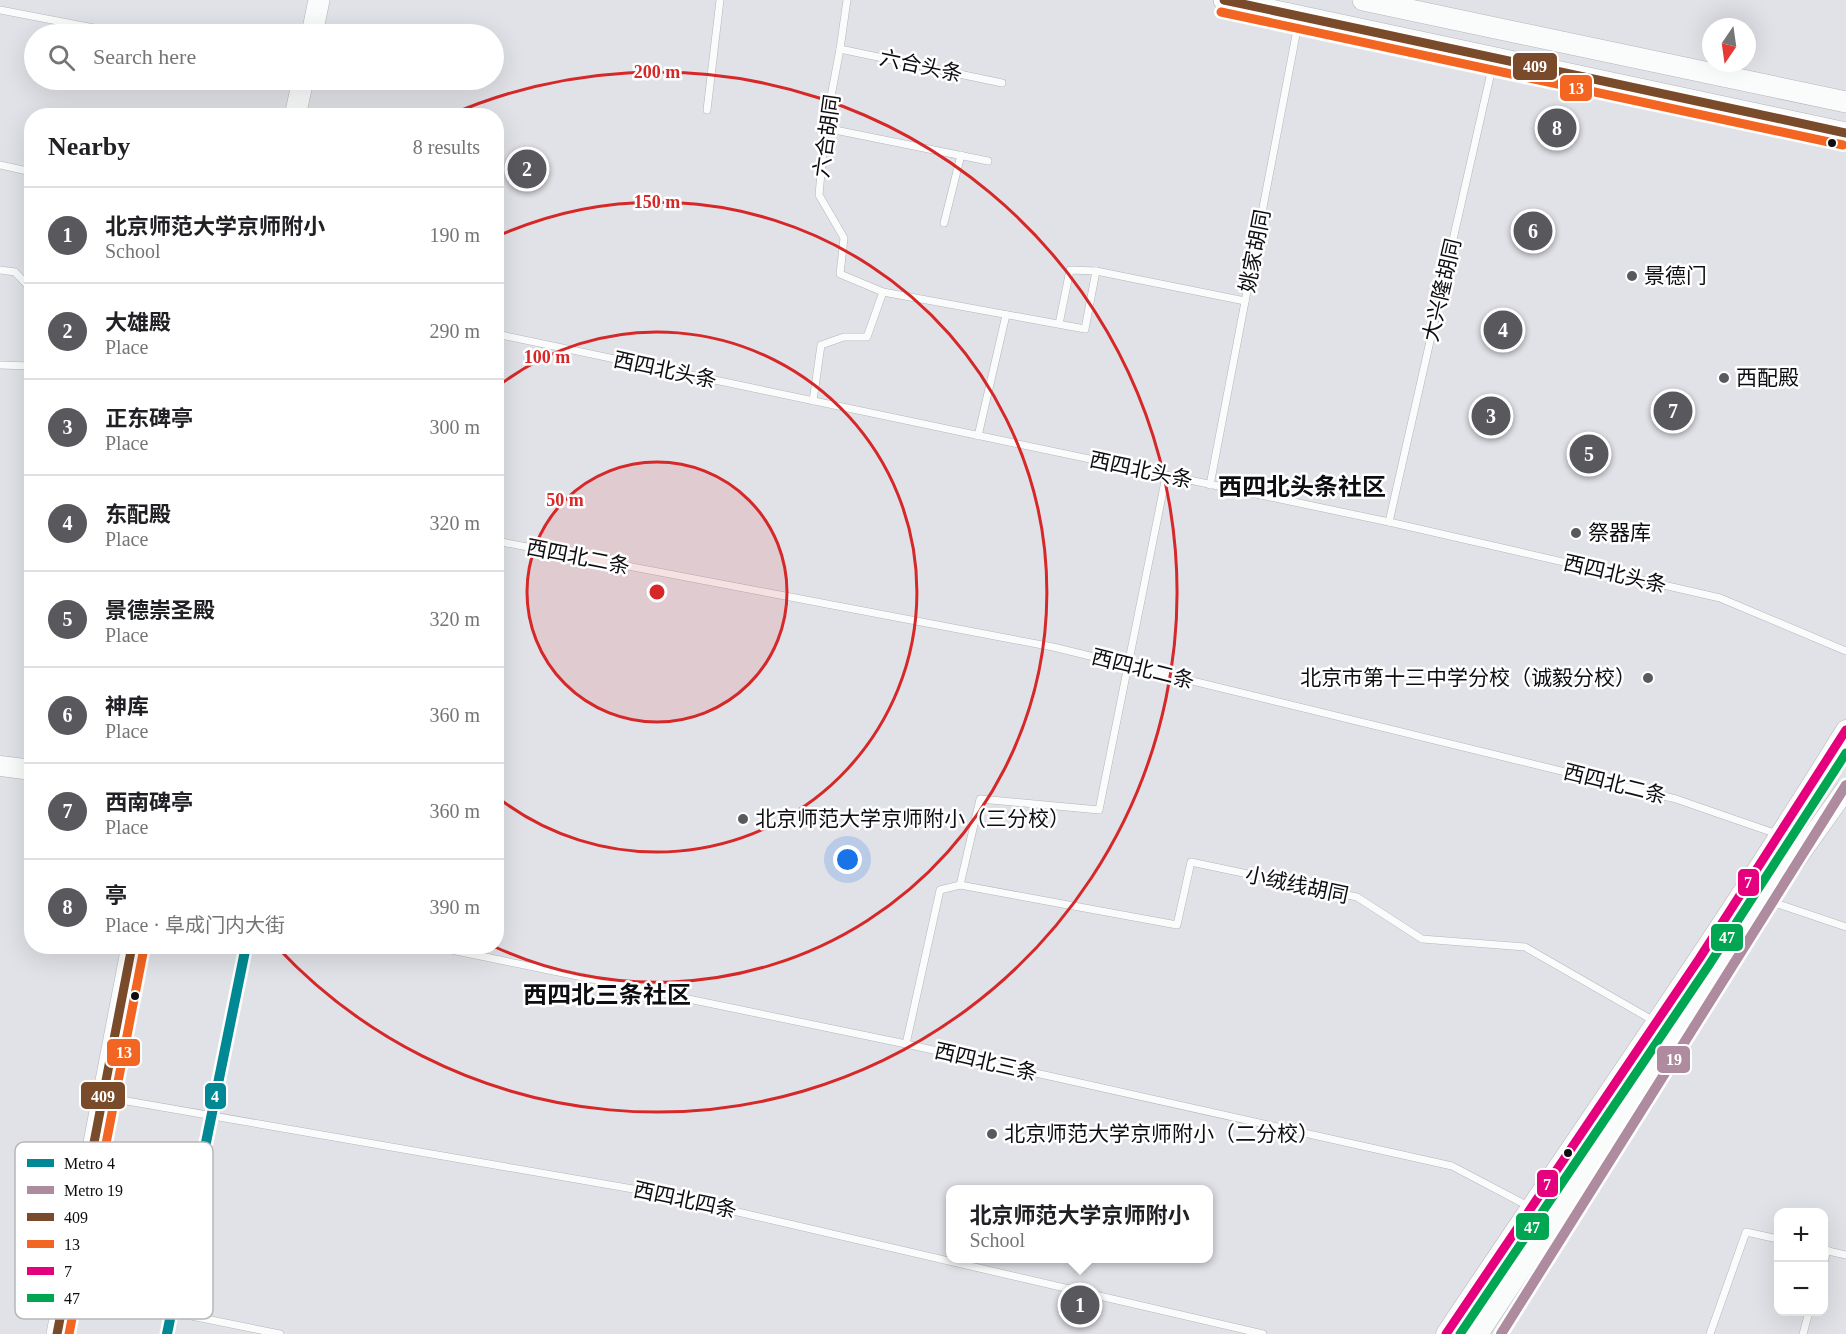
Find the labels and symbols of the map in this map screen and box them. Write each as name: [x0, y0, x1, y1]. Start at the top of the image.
north arrow: [1702, 18, 1756, 72]
street label: 六合头条: [877, 46, 965, 86]
line badge: 409: [1512, 52, 1558, 81]
text: 409: [1523, 58, 1547, 75]
text: 200 m: [634, 62, 680, 82]
line badge: 13: [1559, 74, 1593, 102]
text: 13: [1568, 80, 1584, 97]
street label: 六合胡同: [809, 93, 845, 179]
pin: 8: [1538, 106, 1576, 150]
unlabelled marker: [1826, 137, 1838, 149]
pin: 2: [508, 146, 546, 192]
text: 150 m: [634, 192, 680, 212]
street label: 姚家胡同: [1235, 207, 1275, 295]
pin: 6: [1514, 208, 1552, 254]
street label: 大兴隆胡同: [1418, 236, 1466, 344]
place label: 景德门: [1644, 264, 1707, 288]
marker: 景德门: [1625, 269, 1639, 283]
pin: 4: [1484, 308, 1522, 352]
text: 100 m: [524, 347, 570, 367]
street label: 西四北头条: [611, 347, 719, 393]
place label: 西配殿: [1736, 366, 1799, 390]
marker: 西配殿: [1717, 371, 1731, 385]
pin: 7: [1654, 388, 1692, 434]
pin: 3: [1472, 394, 1510, 438]
pin: 5: [1570, 432, 1608, 476]
street label: 西四北头条: [1087, 447, 1195, 493]
district label: 西四北头条社区: [1218, 474, 1386, 500]
text: 50 m: [546, 490, 584, 510]
place label: 祭器库: [1588, 521, 1651, 545]
marker: 祭器库: [1569, 526, 1583, 540]
street label: 西四北二条: [524, 535, 632, 579]
street label: 西四北头条: [1561, 550, 1669, 598]
centre of rings: [647, 582, 667, 602]
street label: 西四北二条: [1089, 645, 1197, 693]
place label: 北京市第十三中学分校（诚毅分校）: [1300, 666, 1636, 690]
marker: 北京市第十三中学分校（诚毅分校）: [1641, 671, 1655, 685]
street label: 西四北二条: [1561, 760, 1669, 808]
place label: 北京师范大学京师附小（三分校）: [755, 807, 1070, 831]
marker: 北京师范大学京师附小（三分校）: [736, 812, 750, 826]
your location: [833, 845, 862, 874]
street label: 小绒线胡同: [1243, 862, 1351, 908]
line badge: 7: [1737, 868, 1760, 897]
text: 7: [1744, 874, 1752, 891]
line badge: 47: [1710, 923, 1744, 952]
text: 47: [1719, 929, 1735, 946]
district label: 西四北三条社区: [523, 982, 691, 1008]
unlabelled marker: [129, 990, 141, 1002]
line badge: 13: [106, 1038, 141, 1067]
street label: 西四北三条: [932, 1038, 1040, 1086]
text: 13: [116, 1044, 132, 1061]
line badge: 19: [1656, 1045, 1691, 1074]
text: 19: [1666, 1051, 1682, 1068]
line badge: 409: [80, 1081, 126, 1110]
line badge: 4: [204, 1082, 227, 1110]
text: 409: [91, 1088, 115, 1105]
text: 4: [211, 1088, 219, 1105]
place label: 北京师范大学京师附小（二分校）: [1004, 1122, 1319, 1146]
marker: 北京师范大学京师附小（二分校）: [985, 1127, 999, 1141]
legend: [15, 1142, 213, 1319]
unlabelled marker: [1562, 1147, 1574, 1159]
text: Metro 4: [64, 1155, 115, 1172]
line badge: 7: [1536, 1169, 1559, 1198]
text: 7: [1543, 1176, 1551, 1193]
street label: 西四北四条: [631, 1177, 739, 1223]
text: Metro 19: [64, 1182, 123, 1199]
text: 409: [64, 1209, 88, 1226]
line badge: 47: [1515, 1212, 1550, 1241]
text: 47: [1524, 1219, 1540, 1236]
text: 13: [64, 1236, 80, 1253]
text: 7: [64, 1263, 72, 1280]
pin: 1: [1060, 1282, 1100, 1328]
text: 47: [64, 1290, 80, 1307]

